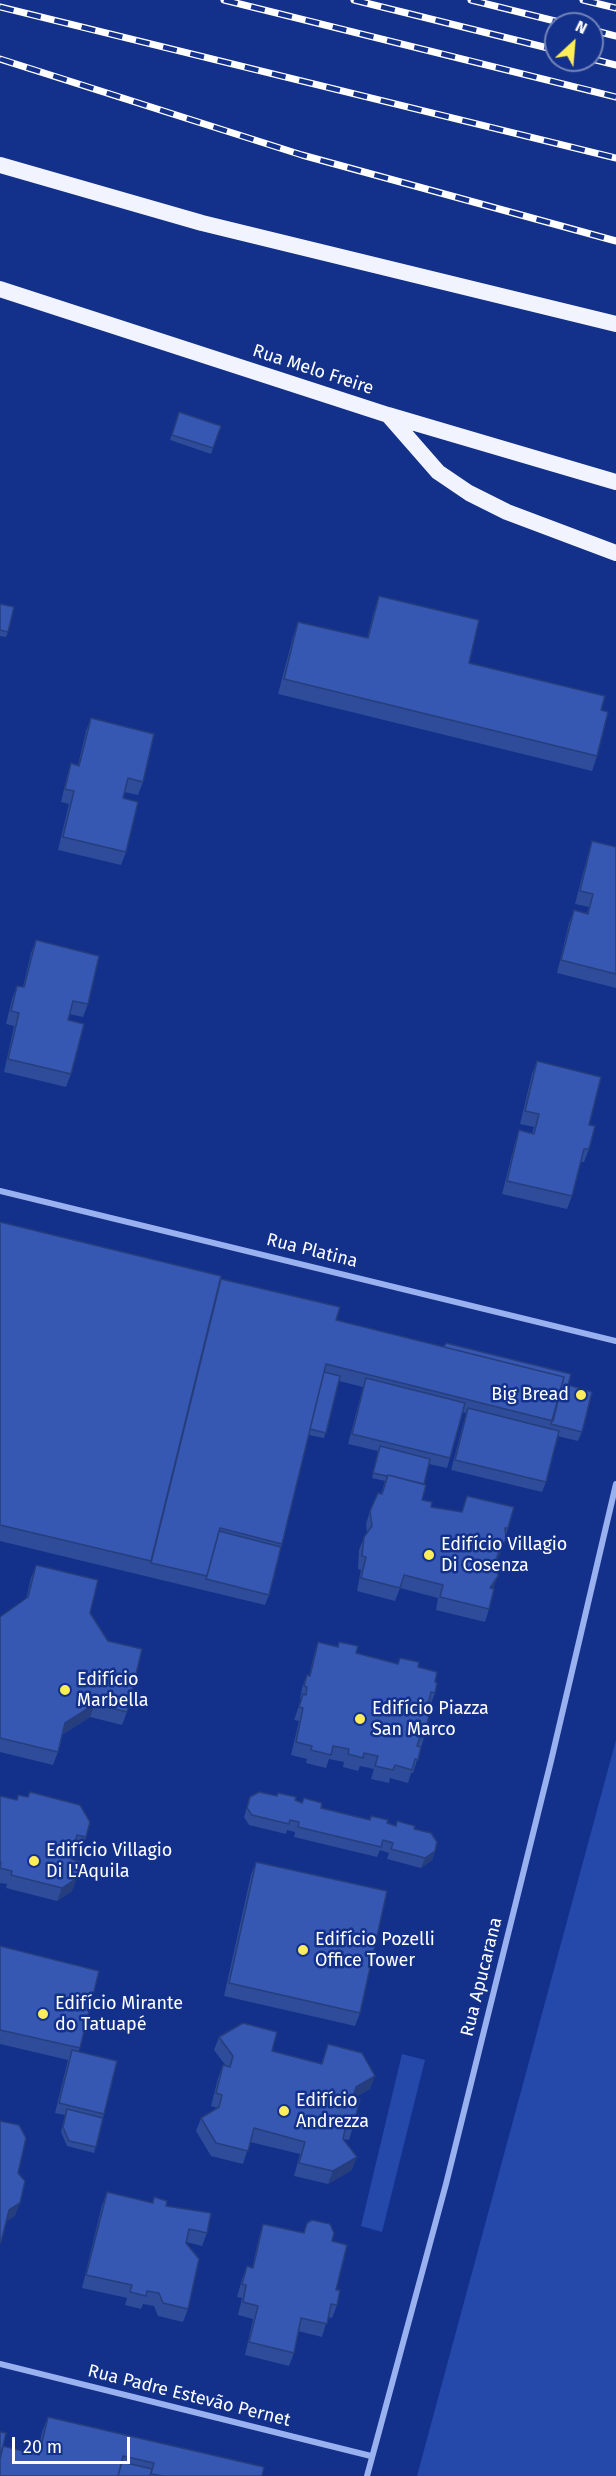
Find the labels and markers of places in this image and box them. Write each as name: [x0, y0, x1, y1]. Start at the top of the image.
place label: Big Bread: [491, 1384, 569, 1406]
marker: Big Bread: [574, 1388, 588, 1402]
place label: Edifício Villagio Di Cosenza: [441, 1534, 567, 1576]
marker: Edifício Villagio Di Cosenza: [422, 1548, 436, 1562]
place label: Edifício Marbella: [77, 1669, 148, 1712]
marker: Edifício Marbella: [58, 1683, 72, 1697]
place label: Edifício Piazza San Marco: [372, 1698, 489, 1740]
marker: Edifício Piazza San Marco: [353, 1712, 367, 1726]
place label: Edifício Villagio Di L'Aquila: [46, 1840, 172, 1882]
marker: Edifício Villagio Di L'Aquila: [27, 1854, 41, 1868]
place label: Edifício Pozelli Office Tower: [315, 1929, 435, 1972]
marker: Edifício Pozelli Office Tower: [296, 1943, 310, 1957]
place label: Edifício Mirante do Tatuapé: [55, 1993, 183, 2036]
marker: Edifício Mirante do Tatuapé: [36, 2007, 50, 2021]
place label: Edifício Andrezza: [296, 2090, 369, 2132]
marker: Edifício Andrezza: [277, 2104, 291, 2118]

